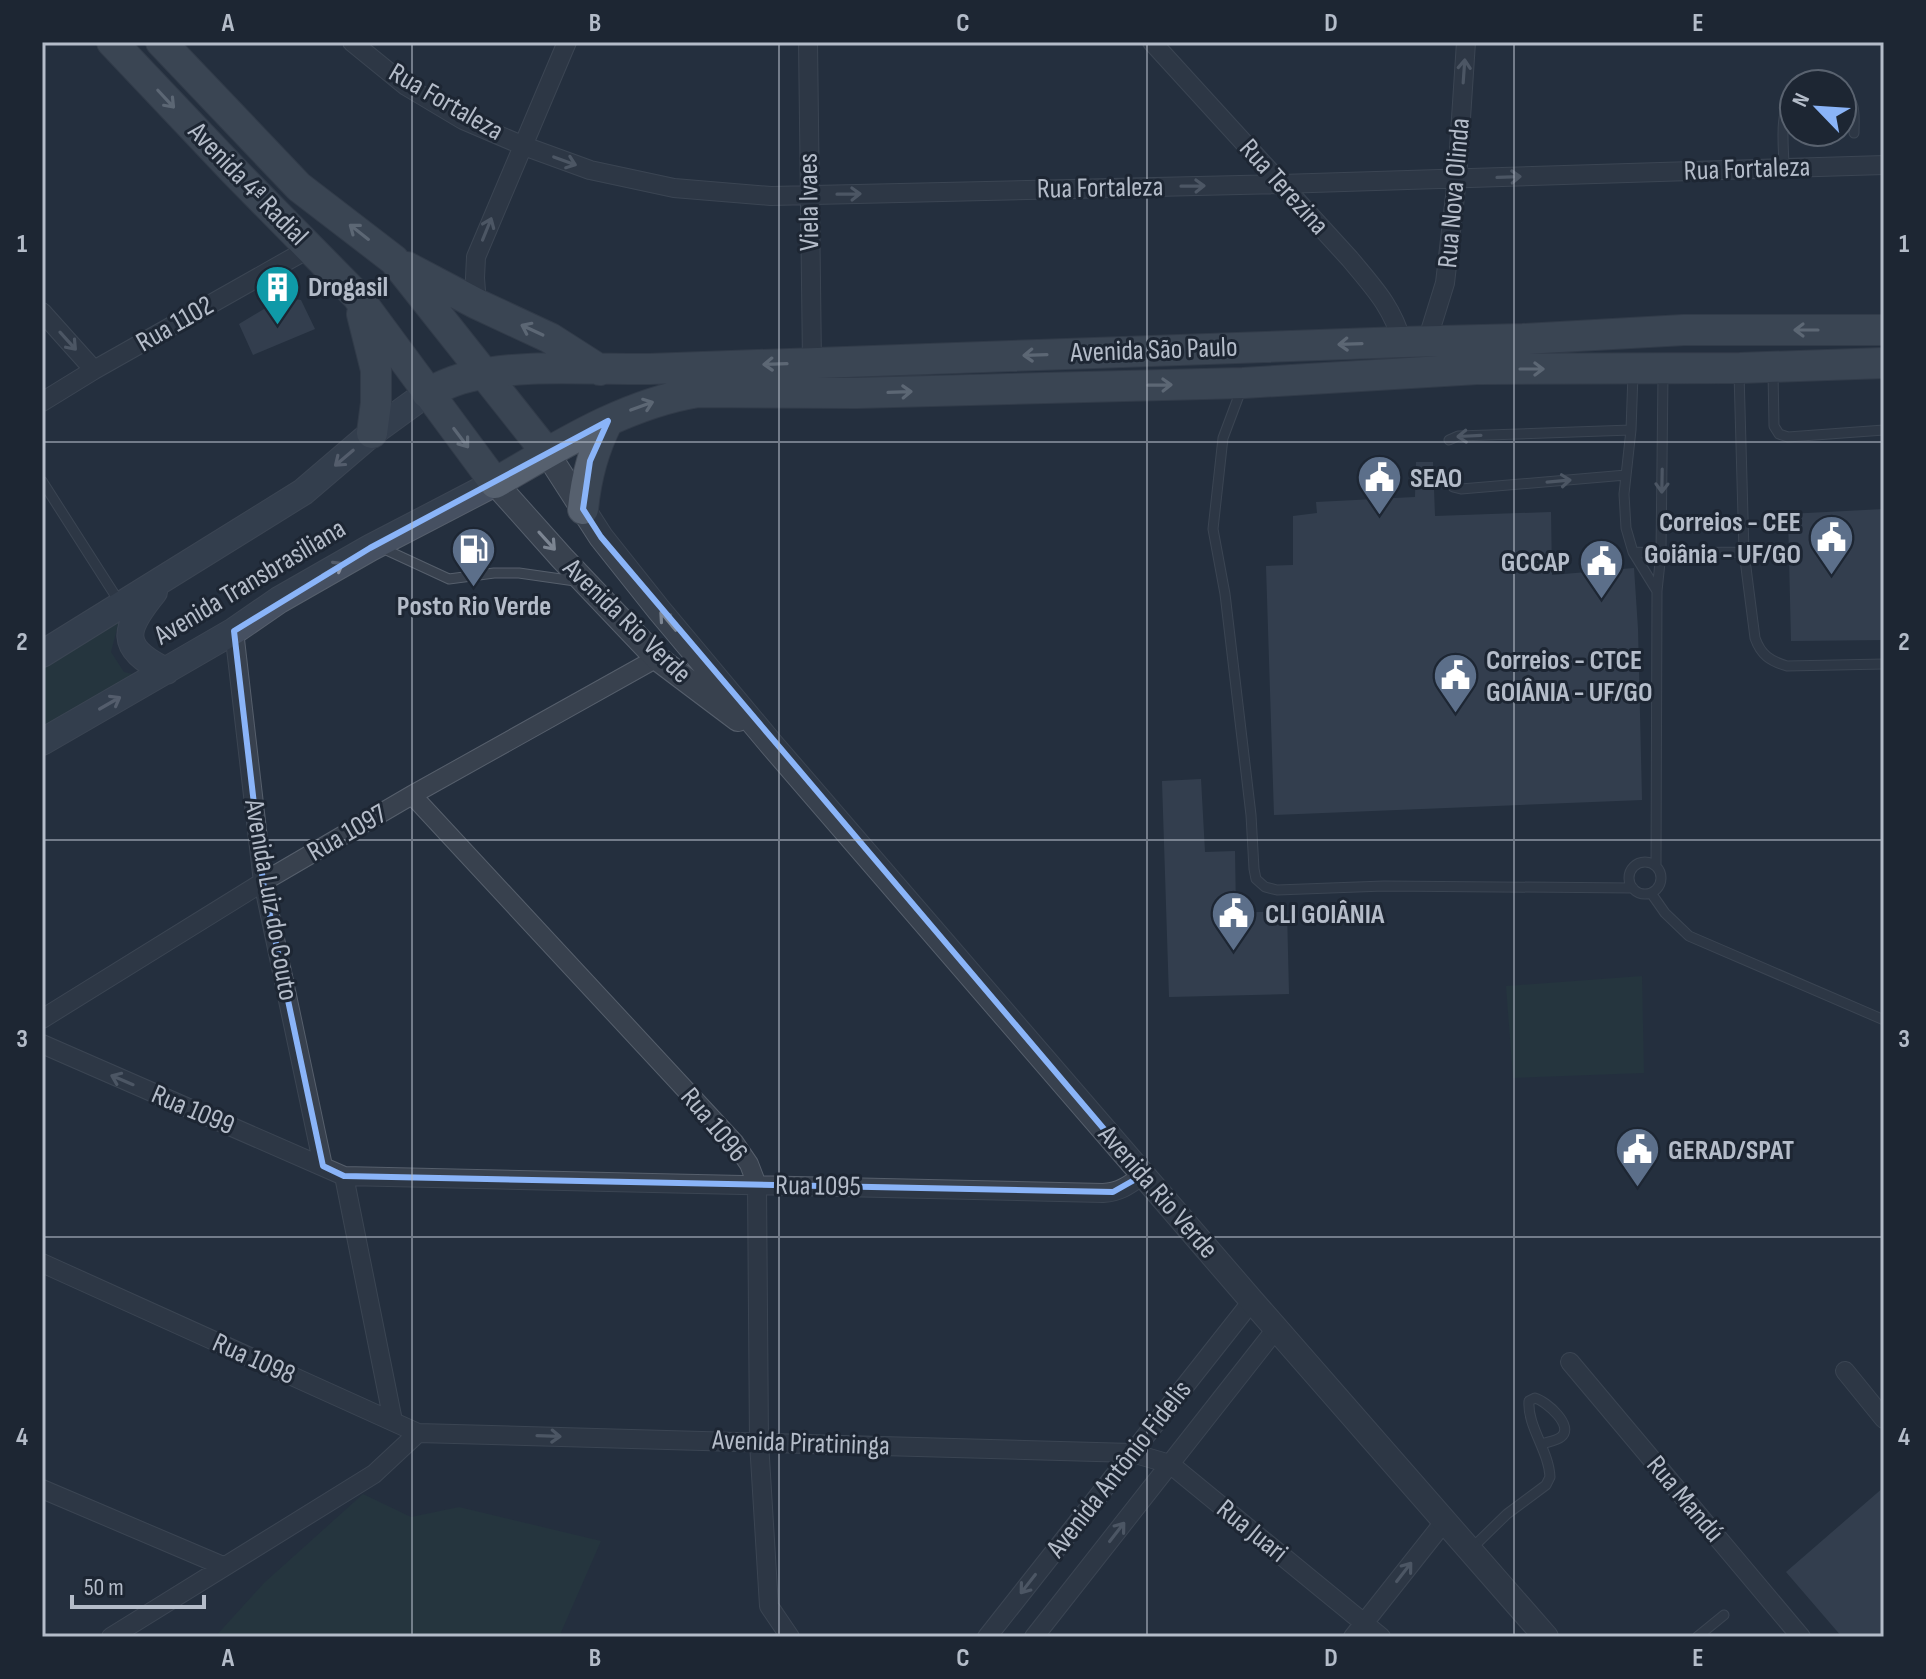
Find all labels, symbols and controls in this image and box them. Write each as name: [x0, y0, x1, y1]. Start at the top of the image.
text: A: [221, 8, 235, 39]
text: B: [589, 8, 601, 39]
text: C: [956, 8, 970, 39]
text: D: [1324, 8, 1338, 39]
text: E: [1692, 8, 1704, 39]
street label: Rua Fortaleza: [383, 56, 509, 148]
one-way arrow: [1457, 58, 1472, 85]
north arrow: [1778, 68, 1858, 148]
one-way arrow: [156, 89, 175, 108]
text: N: [1787, 89, 1816, 111]
street label: Avenida 4ª Radial: [180, 115, 315, 252]
street label: Rua Nova Olinda: [1431, 117, 1477, 269]
street label: Rua Terezina: [1232, 132, 1336, 242]
street label: Rua Fortaleza: [1683, 150, 1811, 188]
street label: Viela Ivaes: [792, 153, 826, 251]
one-way arrow: [552, 155, 577, 169]
one-way arrow: [1495, 169, 1522, 184]
street label: Rua Fortaleza: [1036, 170, 1164, 206]
one-way arrow: [1179, 178, 1206, 194]
one-way arrow: [835, 187, 862, 202]
one-way arrow: [481, 217, 496, 242]
one-way arrow: [349, 223, 370, 241]
text: 1: [17, 229, 27, 260]
text: 1: [1899, 229, 1909, 260]
building icon: Drogasil: [253, 263, 301, 326]
place label: Drogasil: [308, 271, 388, 304]
street label: Rua 1102: [131, 289, 219, 359]
one-way arrow: [521, 322, 545, 337]
one-way arrow: [1793, 322, 1820, 338]
one-way arrow: [59, 330, 77, 350]
street label: Avenida São Paulo: [1069, 331, 1238, 369]
one-way arrow: [1337, 336, 1364, 351]
one-way arrow: [1022, 347, 1049, 362]
one-way arrow: [762, 357, 789, 372]
one-way arrow: [1518, 361, 1545, 377]
one-way arrow: [1146, 377, 1173, 393]
one-way arrow: [886, 384, 913, 399]
one-way arrow: [630, 398, 654, 412]
one-way arrow: [452, 427, 469, 448]
one-way arrow: [1456, 429, 1483, 444]
one-way arrow: [334, 449, 354, 467]
public building icon: SEAO: [1355, 454, 1403, 517]
place label: SEAO: [1410, 462, 1462, 495]
one-way arrow: [1654, 467, 1669, 494]
one-way arrow: [1545, 473, 1572, 488]
place label: Correios - CEE Goiânia - UF/GO: [1644, 506, 1801, 571]
street label: Avenida Transbrasiliana: [148, 512, 352, 653]
public building icon: Correios - CEE Goiânia - UF/GO: [1808, 514, 1856, 577]
fuel station icon: Posto Rio Verde: [450, 525, 498, 588]
one-way arrow: [537, 531, 555, 551]
public building icon: GCCAP: [1577, 538, 1625, 601]
place label: GCCAP: [1501, 546, 1570, 579]
street label: Avenida Rio Verde: [555, 551, 698, 690]
one-way arrow: [321, 561, 344, 577]
place label: Posto Rio Verde: [397, 590, 551, 623]
one-way arrow: [659, 611, 677, 632]
text: 2: [16, 627, 28, 658]
text: 2: [1898, 627, 1910, 658]
place label: Correios - CTCE GOIÂNIA - UF/GO: [1486, 644, 1653, 709]
public building icon: Correios - CTCE GOIÂNIA - UF/GO: [1431, 652, 1479, 715]
one-way arrow: [97, 695, 121, 710]
street label: Avenida Luiz do Couto: [237, 796, 305, 1003]
street label: Rua 1097: [302, 797, 392, 869]
public building icon: CLI GOIÂNIA: [1210, 890, 1258, 953]
place label: CLI GOIÂNIA: [1265, 898, 1385, 931]
text: 3: [16, 1024, 28, 1055]
text: 3: [1898, 1024, 1910, 1055]
one-way arrow: [111, 1072, 135, 1087]
street label: Rua 1099: [147, 1078, 239, 1142]
street label: Rua 1096: [673, 1081, 755, 1169]
street label: Avenida Rio Verde: [1091, 1118, 1225, 1265]
public building icon: GERAD/SPAT: [1613, 1126, 1661, 1189]
place label: GERAD/SPAT: [1668, 1134, 1794, 1167]
street label: Rua 1095: [775, 1169, 861, 1203]
street label: Rua 1098: [208, 1326, 300, 1392]
street label: Avenida Antônio Fidelis: [1039, 1374, 1198, 1565]
text: 4: [16, 1422, 28, 1453]
text: 4: [1898, 1422, 1910, 1453]
street label: Avenida Piratininga: [711, 1423, 890, 1463]
one-way arrow: [535, 1428, 562, 1443]
street label: Rua Mandú: [1639, 1449, 1731, 1549]
street label: Rua Juari: [1210, 1493, 1294, 1569]
one-way arrow: [1108, 1522, 1126, 1543]
scale bar: [72, 1559, 204, 1609]
one-way arrow: [1395, 1562, 1413, 1583]
text: 50 m: [84, 1573, 124, 1602]
one-way arrow: [1020, 1573, 1037, 1594]
text: A: [221, 1643, 235, 1674]
text: B: [589, 1643, 601, 1674]
text: C: [956, 1643, 970, 1674]
text: D: [1324, 1643, 1338, 1674]
text: E: [1692, 1643, 1704, 1674]

